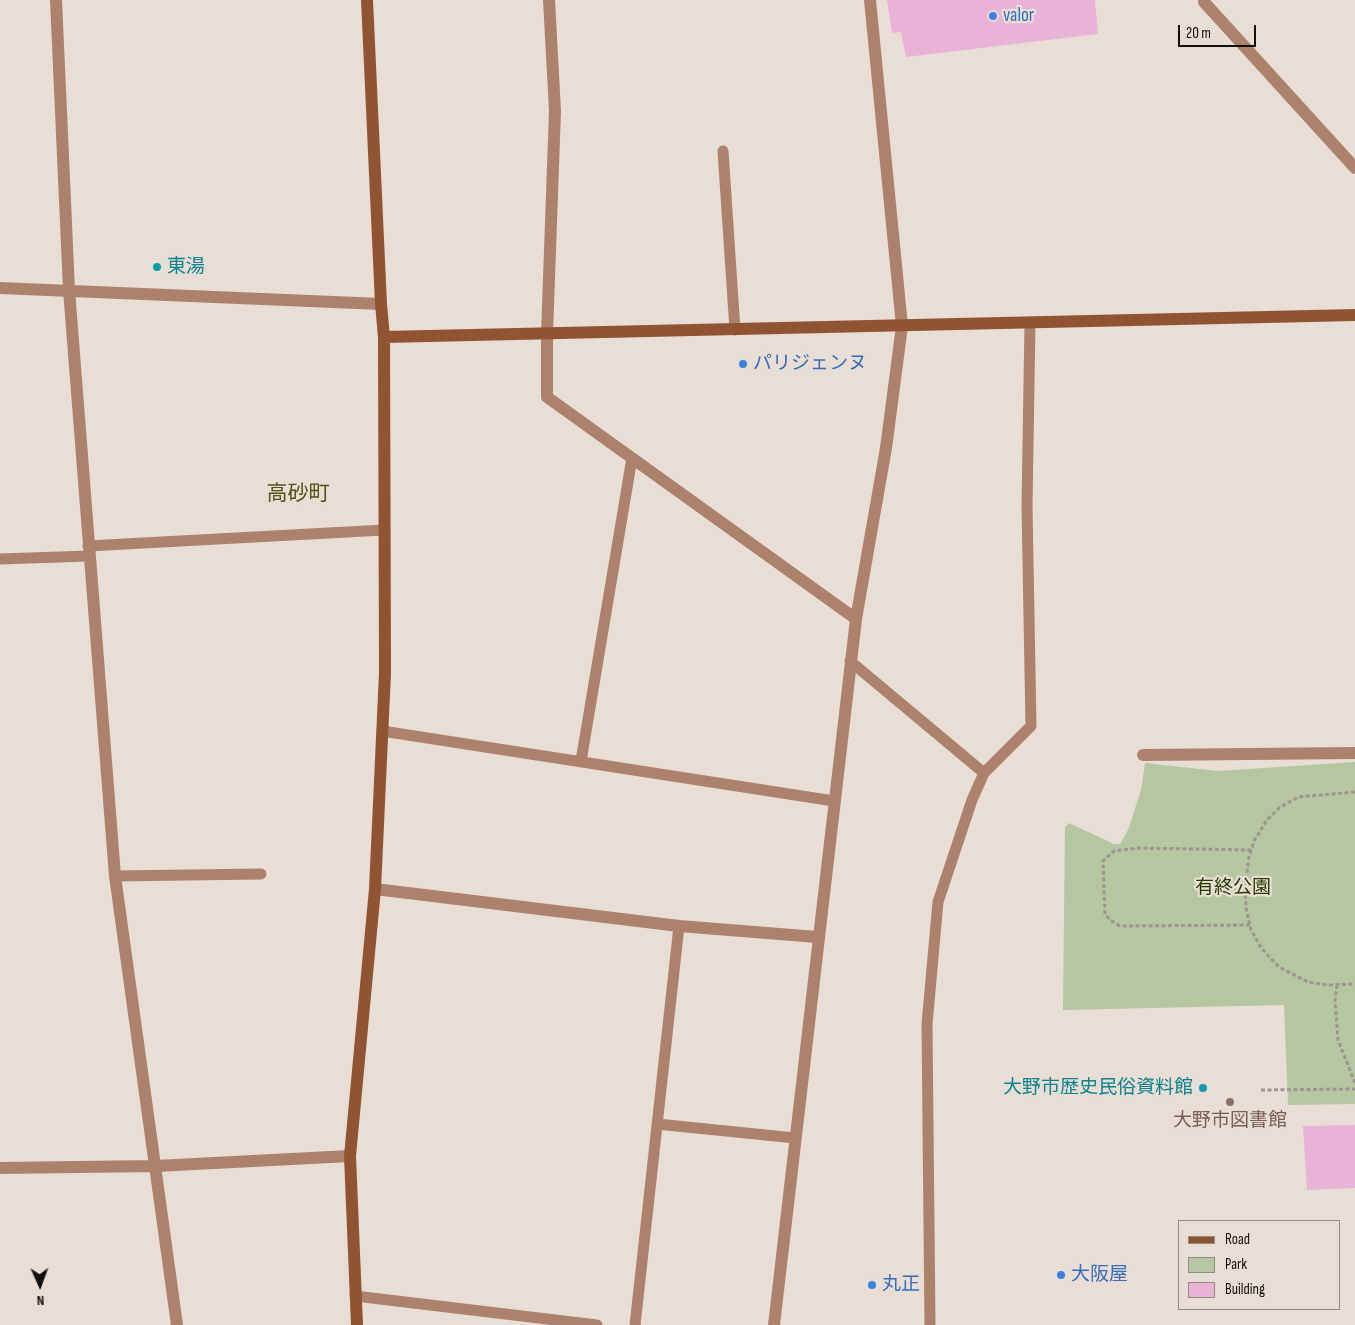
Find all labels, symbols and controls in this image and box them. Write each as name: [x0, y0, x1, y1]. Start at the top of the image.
place label: valor: [1003, 5, 1034, 27]
marker: valor: [987, 10, 999, 22]
scale bar: [1180, 15, 1258, 47]
text: 20 m: [1186, 24, 1211, 43]
place label: 東湯: [167, 256, 205, 278]
marker: 東湯: [151, 261, 163, 273]
place label: パリジェンヌ: [753, 353, 867, 375]
marker: パリジェンヌ: [737, 358, 749, 370]
district label: 高砂町: [267, 482, 329, 508]
park label: 有終公園: [1195, 877, 1271, 899]
place label: 大野市歴史民俗資料館: [1003, 1077, 1193, 1099]
marker: 大野市歴史民俗資料館: [1197, 1082, 1209, 1094]
marker: 大野市図書館: [1224, 1096, 1236, 1108]
place label: 大野市図書館: [1173, 1110, 1287, 1132]
legend: [1178, 1220, 1340, 1310]
text: Road: [1225, 1230, 1250, 1249]
text: Park: [1225, 1255, 1247, 1274]
north arrow: [15, 1260, 65, 1310]
place label: 大阪屋: [1071, 1264, 1128, 1286]
marker: 大阪屋: [1055, 1269, 1067, 1281]
place label: 丸正: [882, 1274, 920, 1296]
marker: 丸正: [866, 1279, 878, 1291]
text: Building: [1225, 1280, 1265, 1299]
text: N: [37, 1292, 45, 1309]

